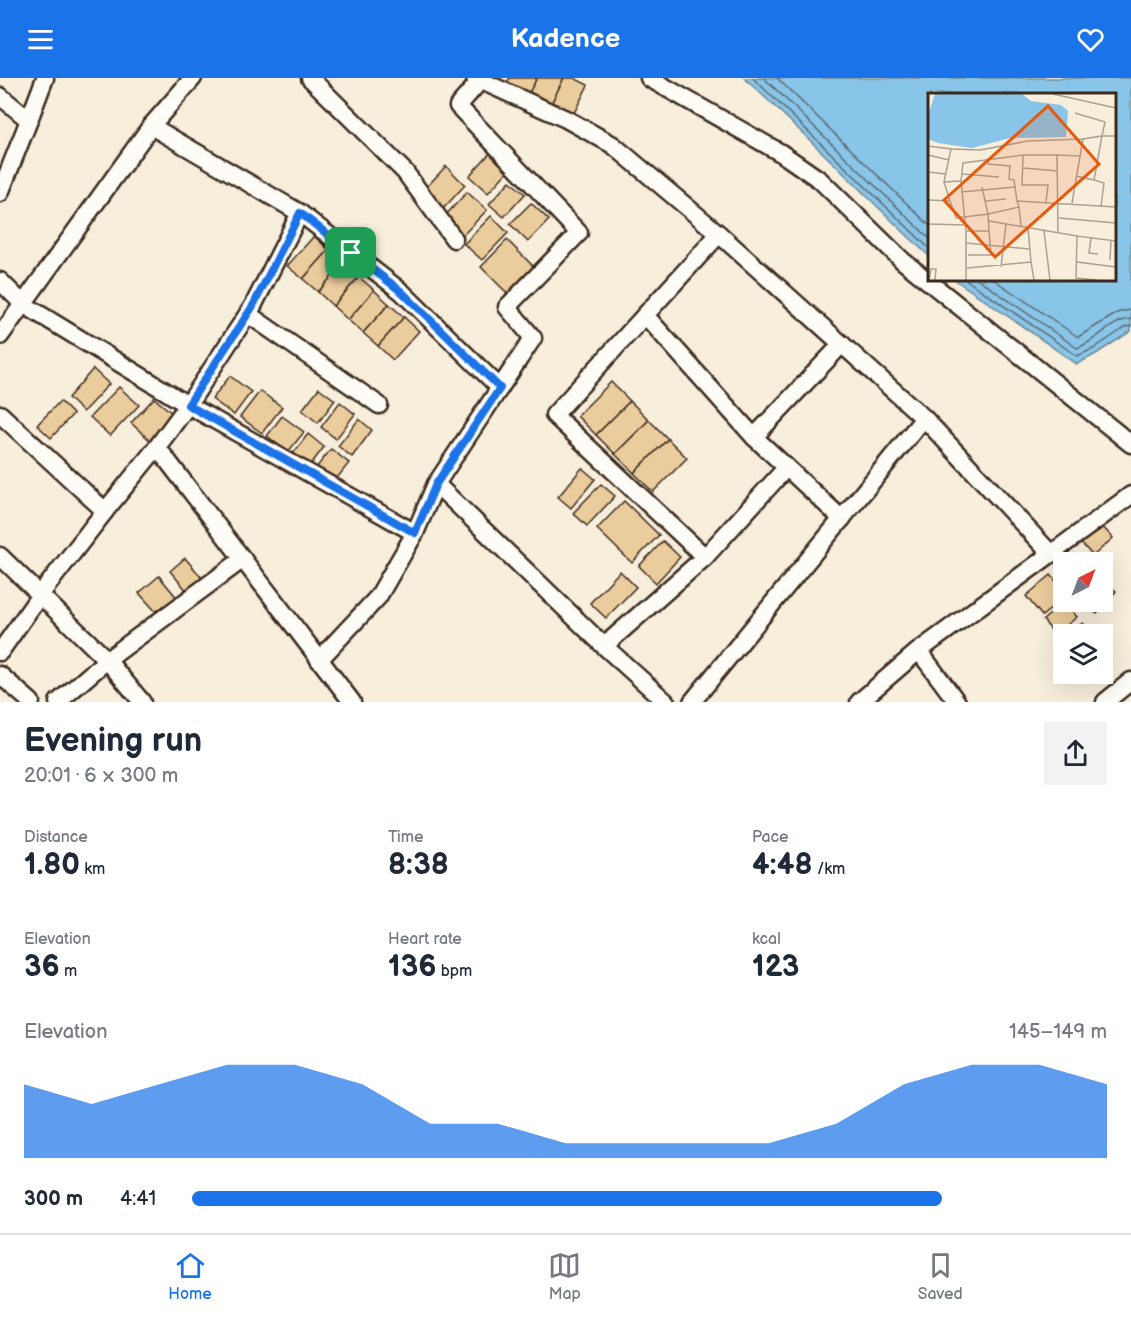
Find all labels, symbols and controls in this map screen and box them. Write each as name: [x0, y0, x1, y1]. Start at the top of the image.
icon: menu: [24, 23, 57, 56]
text: Kadence: [511, 23, 620, 55]
icon: heart: [1074, 23, 1107, 56]
inset map: [928, 93, 1116, 280]
pin: [325, 227, 376, 278]
icon: arrive: [334, 236, 367, 269]
north arrow: [1053, 552, 1113, 612]
map controls: [1053, 552, 1113, 684]
button: layers: [1053, 624, 1113, 684]
text: Evening run: [24, 721, 202, 761]
button: share: [1044, 722, 1107, 785]
text: 20:01 · 6 × 300 m: [24, 764, 178, 788]
text: Distance: [24, 828, 88, 847]
text: Time: [388, 828, 423, 847]
text: Pace: [752, 828, 788, 847]
text: 1.80: [24, 847, 80, 883]
text: 8:38: [388, 847, 449, 883]
text: 4:48: [752, 847, 813, 883]
text: km: [80, 860, 105, 879]
text: /km: [813, 860, 845, 879]
text: Elevation: [24, 930, 91, 949]
text: Heart rate: [388, 930, 462, 949]
text: kcal: [752, 930, 781, 949]
text: 36: [24, 949, 60, 985]
text: 136: [388, 949, 436, 985]
text: 123: [752, 949, 799, 985]
text: m: [60, 962, 77, 981]
text: bpm: [436, 962, 472, 981]
text: Elevation: [24, 1020, 107, 1044]
text: 145–149 m: [1009, 1020, 1107, 1044]
text: 300 m: [24, 1187, 83, 1211]
text: 4:41: [120, 1187, 156, 1211]
tab: Home: [168, 1249, 212, 1304]
tab: Map: [548, 1249, 581, 1304]
tab: Saved: [918, 1249, 963, 1304]

